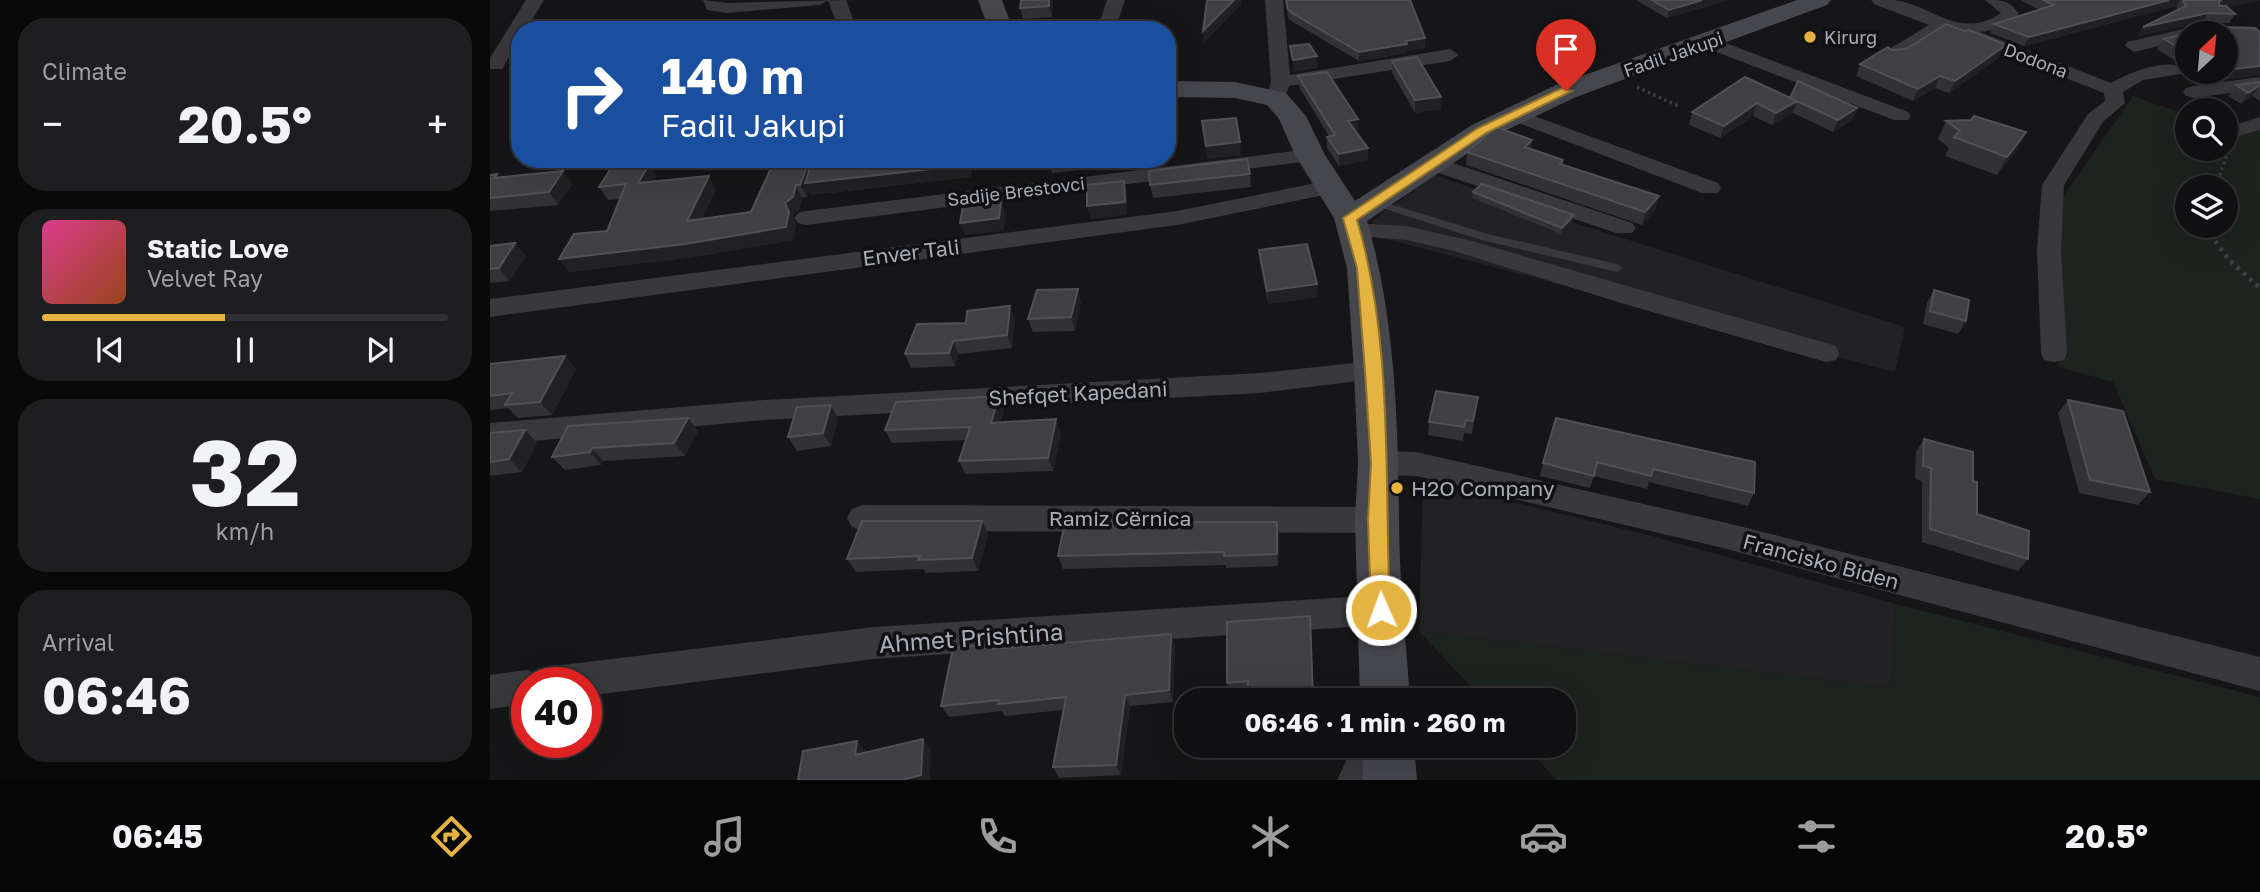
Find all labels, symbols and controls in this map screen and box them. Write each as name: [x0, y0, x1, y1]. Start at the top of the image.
pin: [1536, 19, 1596, 91]
north arrow: [2175, 21, 2238, 84]
map controls: [2175, 21, 2238, 238]
place label: Kirurg: [1824, 26, 1877, 48]
street label: Fadil Jakupi: [1620, 27, 1726, 81]
marker: Kirurg: [1802, 29, 1818, 45]
icon: arrive: [1547, 30, 1585, 68]
street label: Dodona: [2001, 38, 2071, 82]
text: 140 m: [661, 46, 804, 105]
icon: right: [546, 49, 637, 140]
text: Climate: [42, 57, 127, 85]
text: 20.5°: [178, 92, 312, 154]
button: search: [2175, 98, 2238, 161]
text: −: [42, 101, 63, 146]
text: +: [427, 101, 448, 146]
text: Fadil Jakupi: [661, 106, 846, 144]
street label: Sadije Brestovci: [946, 172, 1086, 210]
button: layers: [2175, 175, 2238, 238]
text: Static Love: [147, 233, 289, 264]
street label: Enver Tali: [861, 233, 961, 271]
text: Velvet Ray: [147, 264, 263, 292]
icon: previous: [91, 331, 129, 369]
icon: pause: [226, 331, 264, 369]
icon: next: [361, 331, 399, 369]
street label: Shefqet Kapedani: [988, 375, 1168, 411]
text: 32: [189, 417, 301, 526]
place label: H2O Company: [1411, 475, 1555, 501]
marker: H2O Company: [1389, 480, 1405, 496]
street label: Ramiz Cërnica: [1049, 505, 1191, 531]
text: km/h: [216, 517, 274, 545]
street label: Francisko Biden: [1740, 528, 1902, 594]
position arrow: [1344, 573, 1418, 647]
street label: Ahmet Prishtina: [878, 616, 1064, 658]
text: Arrival: [42, 628, 114, 656]
text: 06:46: [42, 663, 191, 725]
speed limit sign: 40: [511, 667, 602, 758]
text: 06:46 · 1 min · 260 m: [1244, 707, 1506, 738]
icon: directions: [427, 812, 476, 861]
icon: music: [700, 812, 749, 861]
icon: phone: [973, 812, 1022, 861]
icon: climate: [1246, 812, 1295, 861]
icon: car: [1519, 812, 1568, 861]
icon: filters: [1792, 812, 1841, 861]
text: 06:45: [112, 817, 203, 855]
text: 20.5°: [2065, 817, 2148, 855]

